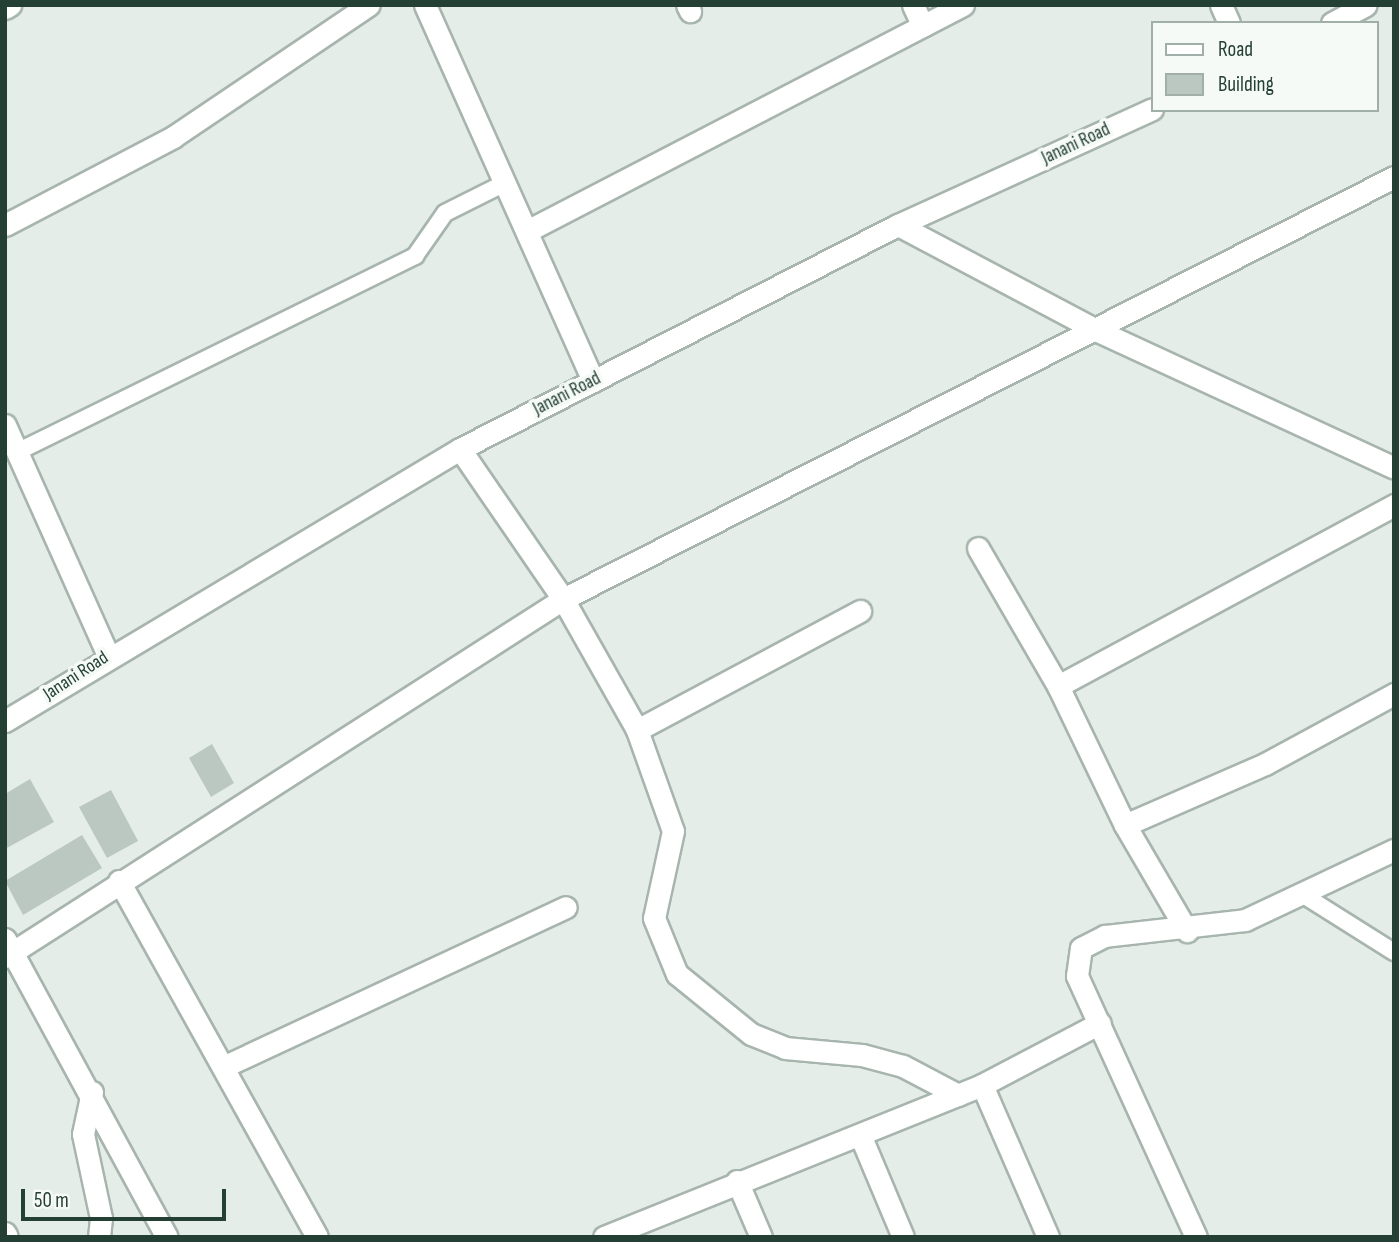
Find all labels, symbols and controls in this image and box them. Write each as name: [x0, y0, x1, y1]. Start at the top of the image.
legend: [1150, 21, 1378, 112]
text: Road: [1218, 37, 1253, 62]
text: Building: [1218, 72, 1274, 97]
street label: Janani Road: [1038, 118, 1114, 170]
street label: Janani Road: [529, 367, 605, 421]
street label: Janani Road: [39, 647, 113, 705]
scale bar: [24, 1176, 229, 1220]
text: 50 m: [34, 1188, 69, 1213]

